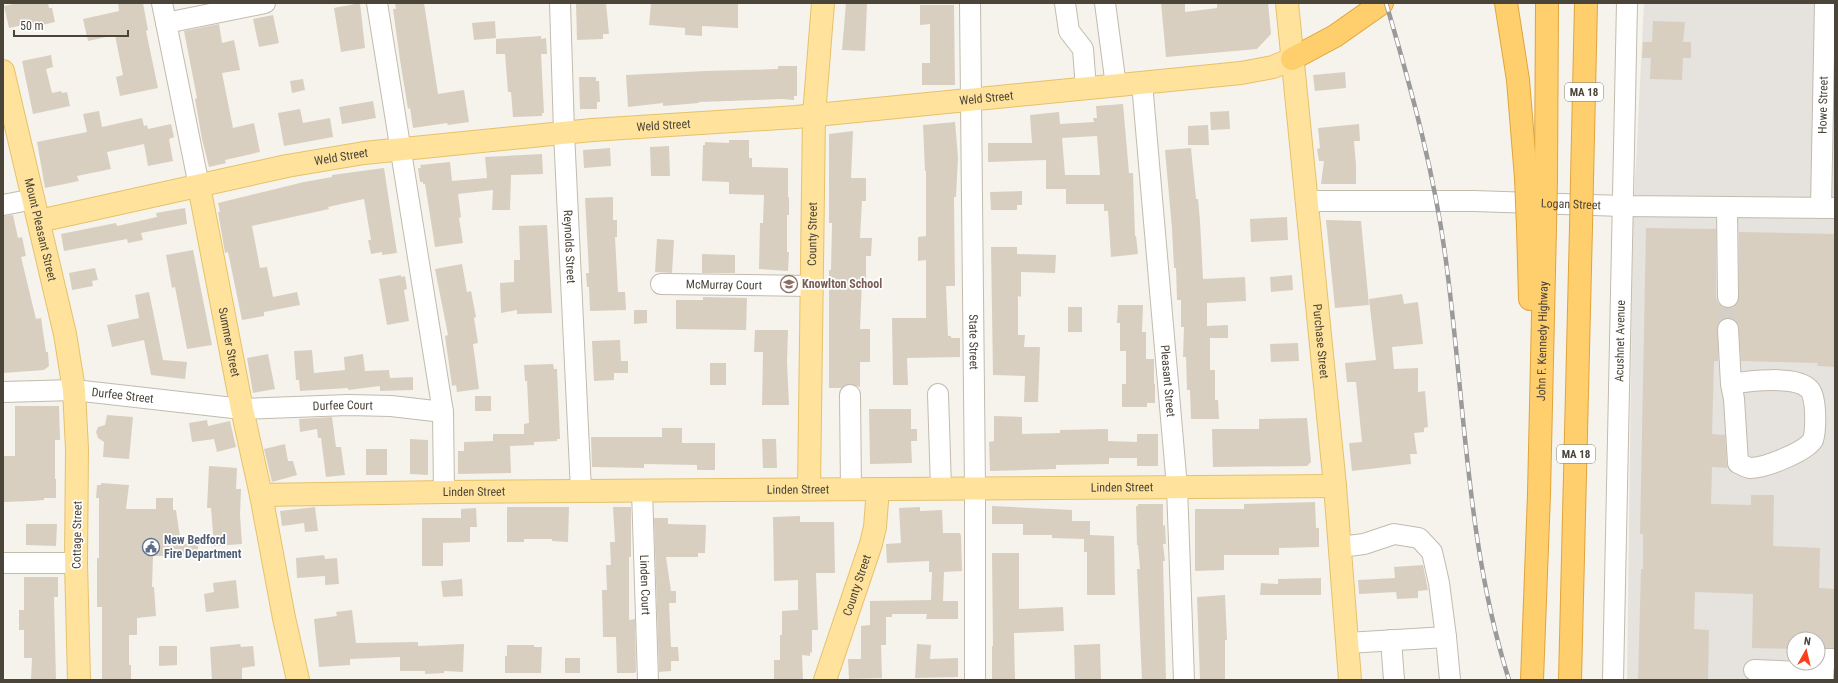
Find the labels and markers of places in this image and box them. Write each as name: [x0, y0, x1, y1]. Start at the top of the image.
school or university icon: Knowlton School: [779, 274, 799, 294]
place label: Knowlton School: [802, 277, 882, 291]
place label: New Bedford Fire Department: [164, 533, 242, 561]
public building icon: New Bedford Fire Department: [141, 537, 161, 557]

